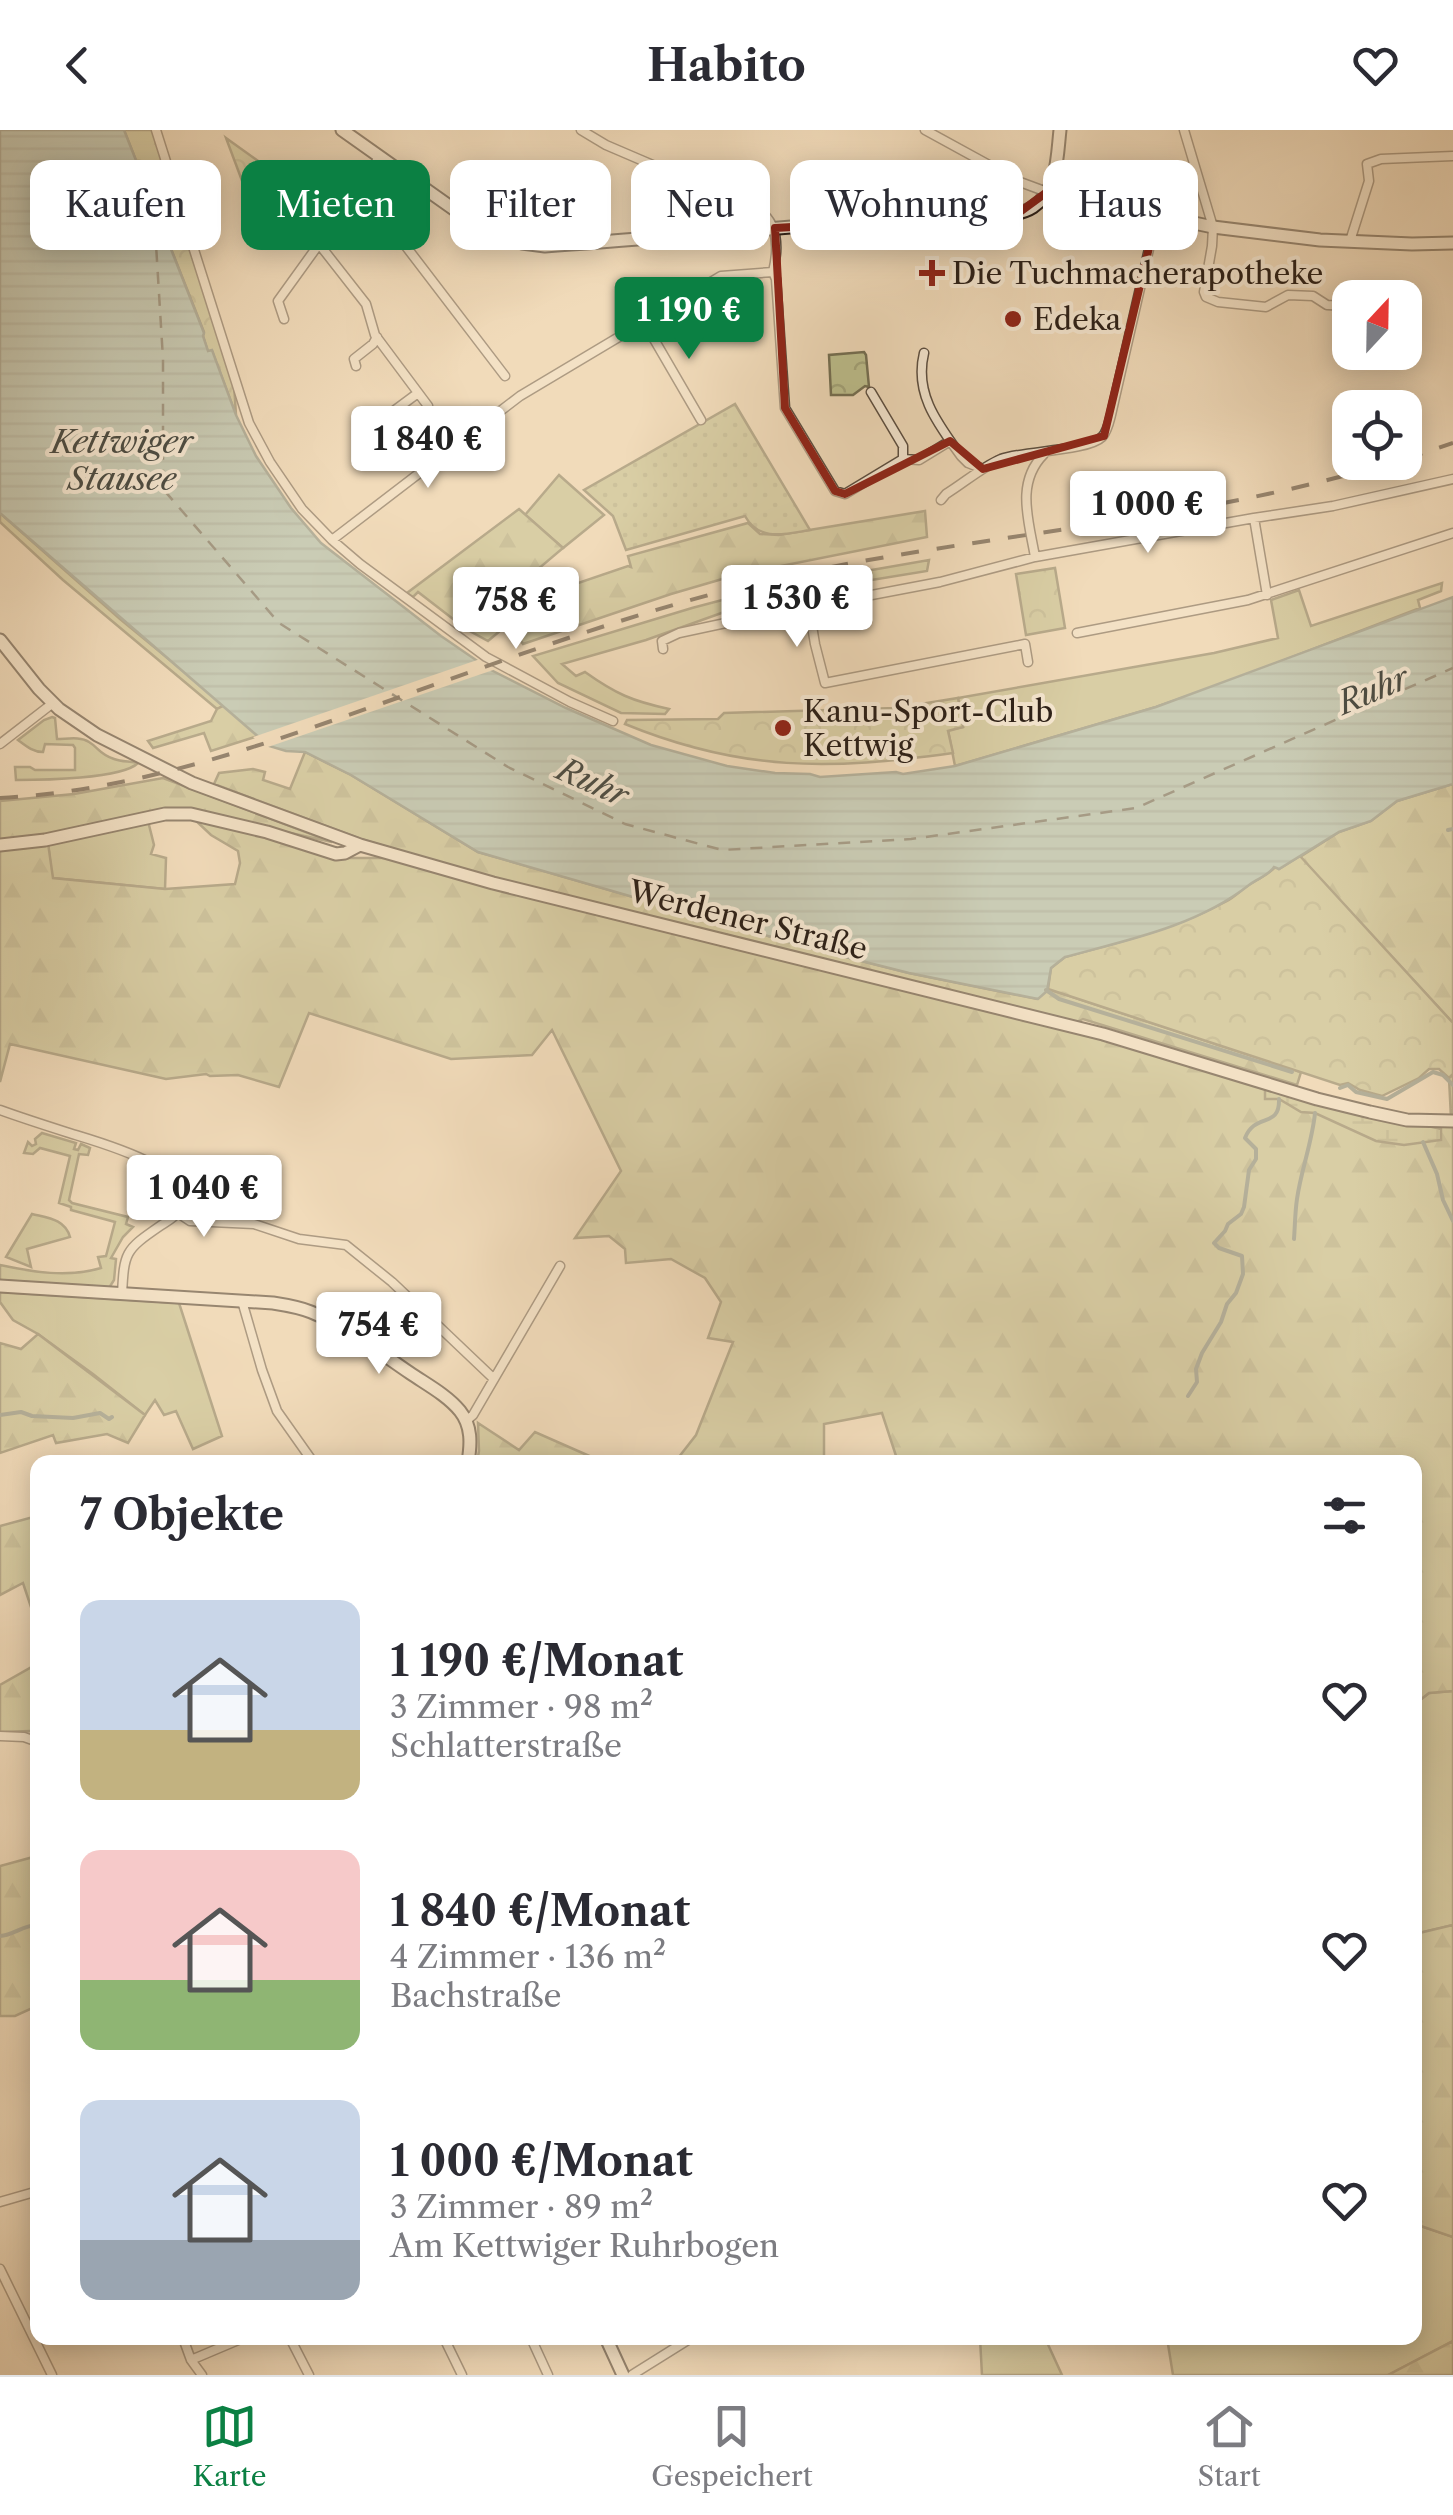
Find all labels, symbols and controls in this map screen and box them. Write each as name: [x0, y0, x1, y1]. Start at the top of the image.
text: Habito: [647, 37, 806, 93]
icon: back: [50, 38, 105, 93]
icon: heart: [1348, 38, 1403, 93]
chip: Kaufen: [30, 160, 221, 250]
chip: Mieten: [241, 160, 430, 250]
chip: Filter: [450, 160, 611, 250]
chip: Neu: [631, 160, 770, 250]
chip: Wohnung: [790, 160, 1023, 250]
chip: Haus: [1043, 160, 1198, 250]
place label: Die Tuchmacherapotheke: [952, 255, 1323, 292]
marker: Die Tuchmacherapotheke: [921, 262, 943, 284]
pin: 1 190 €: [597, 277, 781, 362]
north arrow: [1332, 280, 1422, 370]
map controls: [1332, 280, 1422, 480]
text: 1 190 €: [637, 290, 741, 329]
place label: Edeka: [1033, 301, 1121, 338]
marker: Edeka: [1002, 308, 1024, 330]
button: locate: [1332, 390, 1422, 480]
pin: 1 840 €: [336, 406, 520, 491]
text: 1 840 €: [373, 419, 483, 458]
water label: Kettwiger Stausee: [48, 422, 195, 498]
pin: 1 000 €: [1056, 471, 1240, 556]
text: 1 000 €: [1092, 484, 1204, 523]
pin: 1 530 €: [705, 565, 889, 650]
pin: 758 €: [446, 567, 586, 652]
text: 1 530 €: [744, 578, 850, 617]
text: 758 €: [475, 580, 557, 619]
water label: Ruhr: [1329, 657, 1417, 724]
place label: Kanu-Sport-Club Kettwig: [803, 693, 1053, 764]
marker: Kanu-Sport-Club Kettwig: [772, 717, 794, 739]
water label: Ruhr: [548, 748, 637, 816]
street label: Werdener Straße: [624, 872, 871, 968]
pin: 1 040 €: [112, 1155, 296, 1240]
text: 1 040 €: [149, 1168, 259, 1207]
pin: 754 €: [309, 1292, 449, 1377]
text: 754 €: [338, 1305, 420, 1344]
icon: filters: [1317, 1488, 1372, 1543]
text: 7 Objekte: [80, 1489, 284, 1541]
text: 1 190 €/Monat: [390, 1635, 683, 1687]
icon: home: [160, 1640, 280, 1760]
icon: heart: [1317, 1673, 1372, 1728]
text: 3 Zimmer · 98 m²: [390, 1687, 653, 1726]
text: Schlatterstraße: [390, 1726, 622, 1765]
text: 1 840 €/Monat: [390, 1885, 690, 1937]
icon: home: [160, 1890, 280, 2010]
icon: heart: [1317, 1923, 1372, 1978]
text: 4 Zimmer · 136 m²: [390, 1937, 666, 1976]
text: Bachstraße: [390, 1976, 562, 2015]
text: 1 000 €/Monat: [390, 2135, 693, 2187]
icon: home: [160, 2140, 280, 2260]
icon: heart: [1317, 2173, 1372, 2228]
text: 3 Zimmer · 89 m²: [390, 2187, 653, 2226]
text: Am Kettwiger Ruhrbogen: [390, 2226, 779, 2265]
tab: Karte: [192, 2399, 266, 2493]
tab: Gespeichert: [651, 2399, 813, 2493]
tab: Start: [1197, 2399, 1261, 2493]

